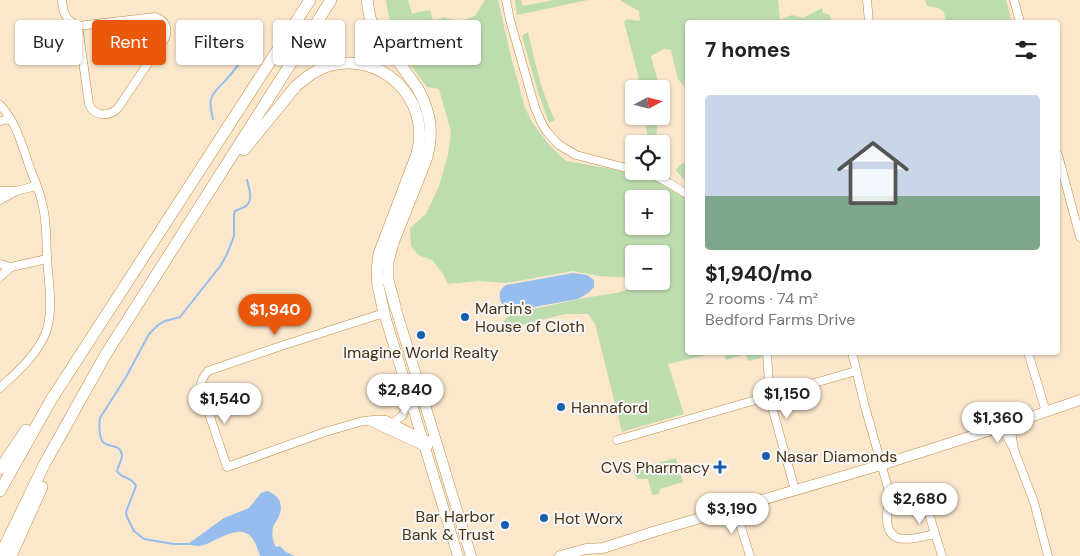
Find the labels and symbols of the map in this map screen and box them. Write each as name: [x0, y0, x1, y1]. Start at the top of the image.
north arrow: [625, 80, 670, 125]
pin: $1,940: [234, 294, 316, 336]
place label: Martin's House of Cloth: [475, 298, 585, 337]
marker: Martin's House of Cloth: [459, 311, 471, 323]
marker: Imagine World Realty: [415, 329, 427, 341]
place label: Imagine World Realty: [343, 342, 499, 363]
pin: $2,840: [364, 374, 446, 416]
pin: $1,150: [746, 378, 828, 420]
pin: $1,540: [184, 382, 266, 425]
place label: Hannaford: [571, 397, 648, 418]
marker: Hannaford: [555, 401, 567, 413]
pin: $1,360: [957, 402, 1039, 444]
place label: Nasar Diamonds: [776, 446, 897, 467]
marker: Nasar Diamonds: [760, 450, 772, 462]
place label: CVS Pharmacy: [601, 457, 710, 478]
marker: CVS Pharmacy: [714, 461, 726, 473]
pin: $2,680: [879, 482, 961, 525]
pin: $3,190: [691, 492, 773, 535]
place label: Bar Harbor Bank & Trust: [402, 506, 495, 545]
place label: Hot Worx: [554, 508, 623, 529]
marker: Hot Worx: [538, 512, 550, 524]
marker: Bar Harbor Bank & Trust: [499, 519, 511, 531]

